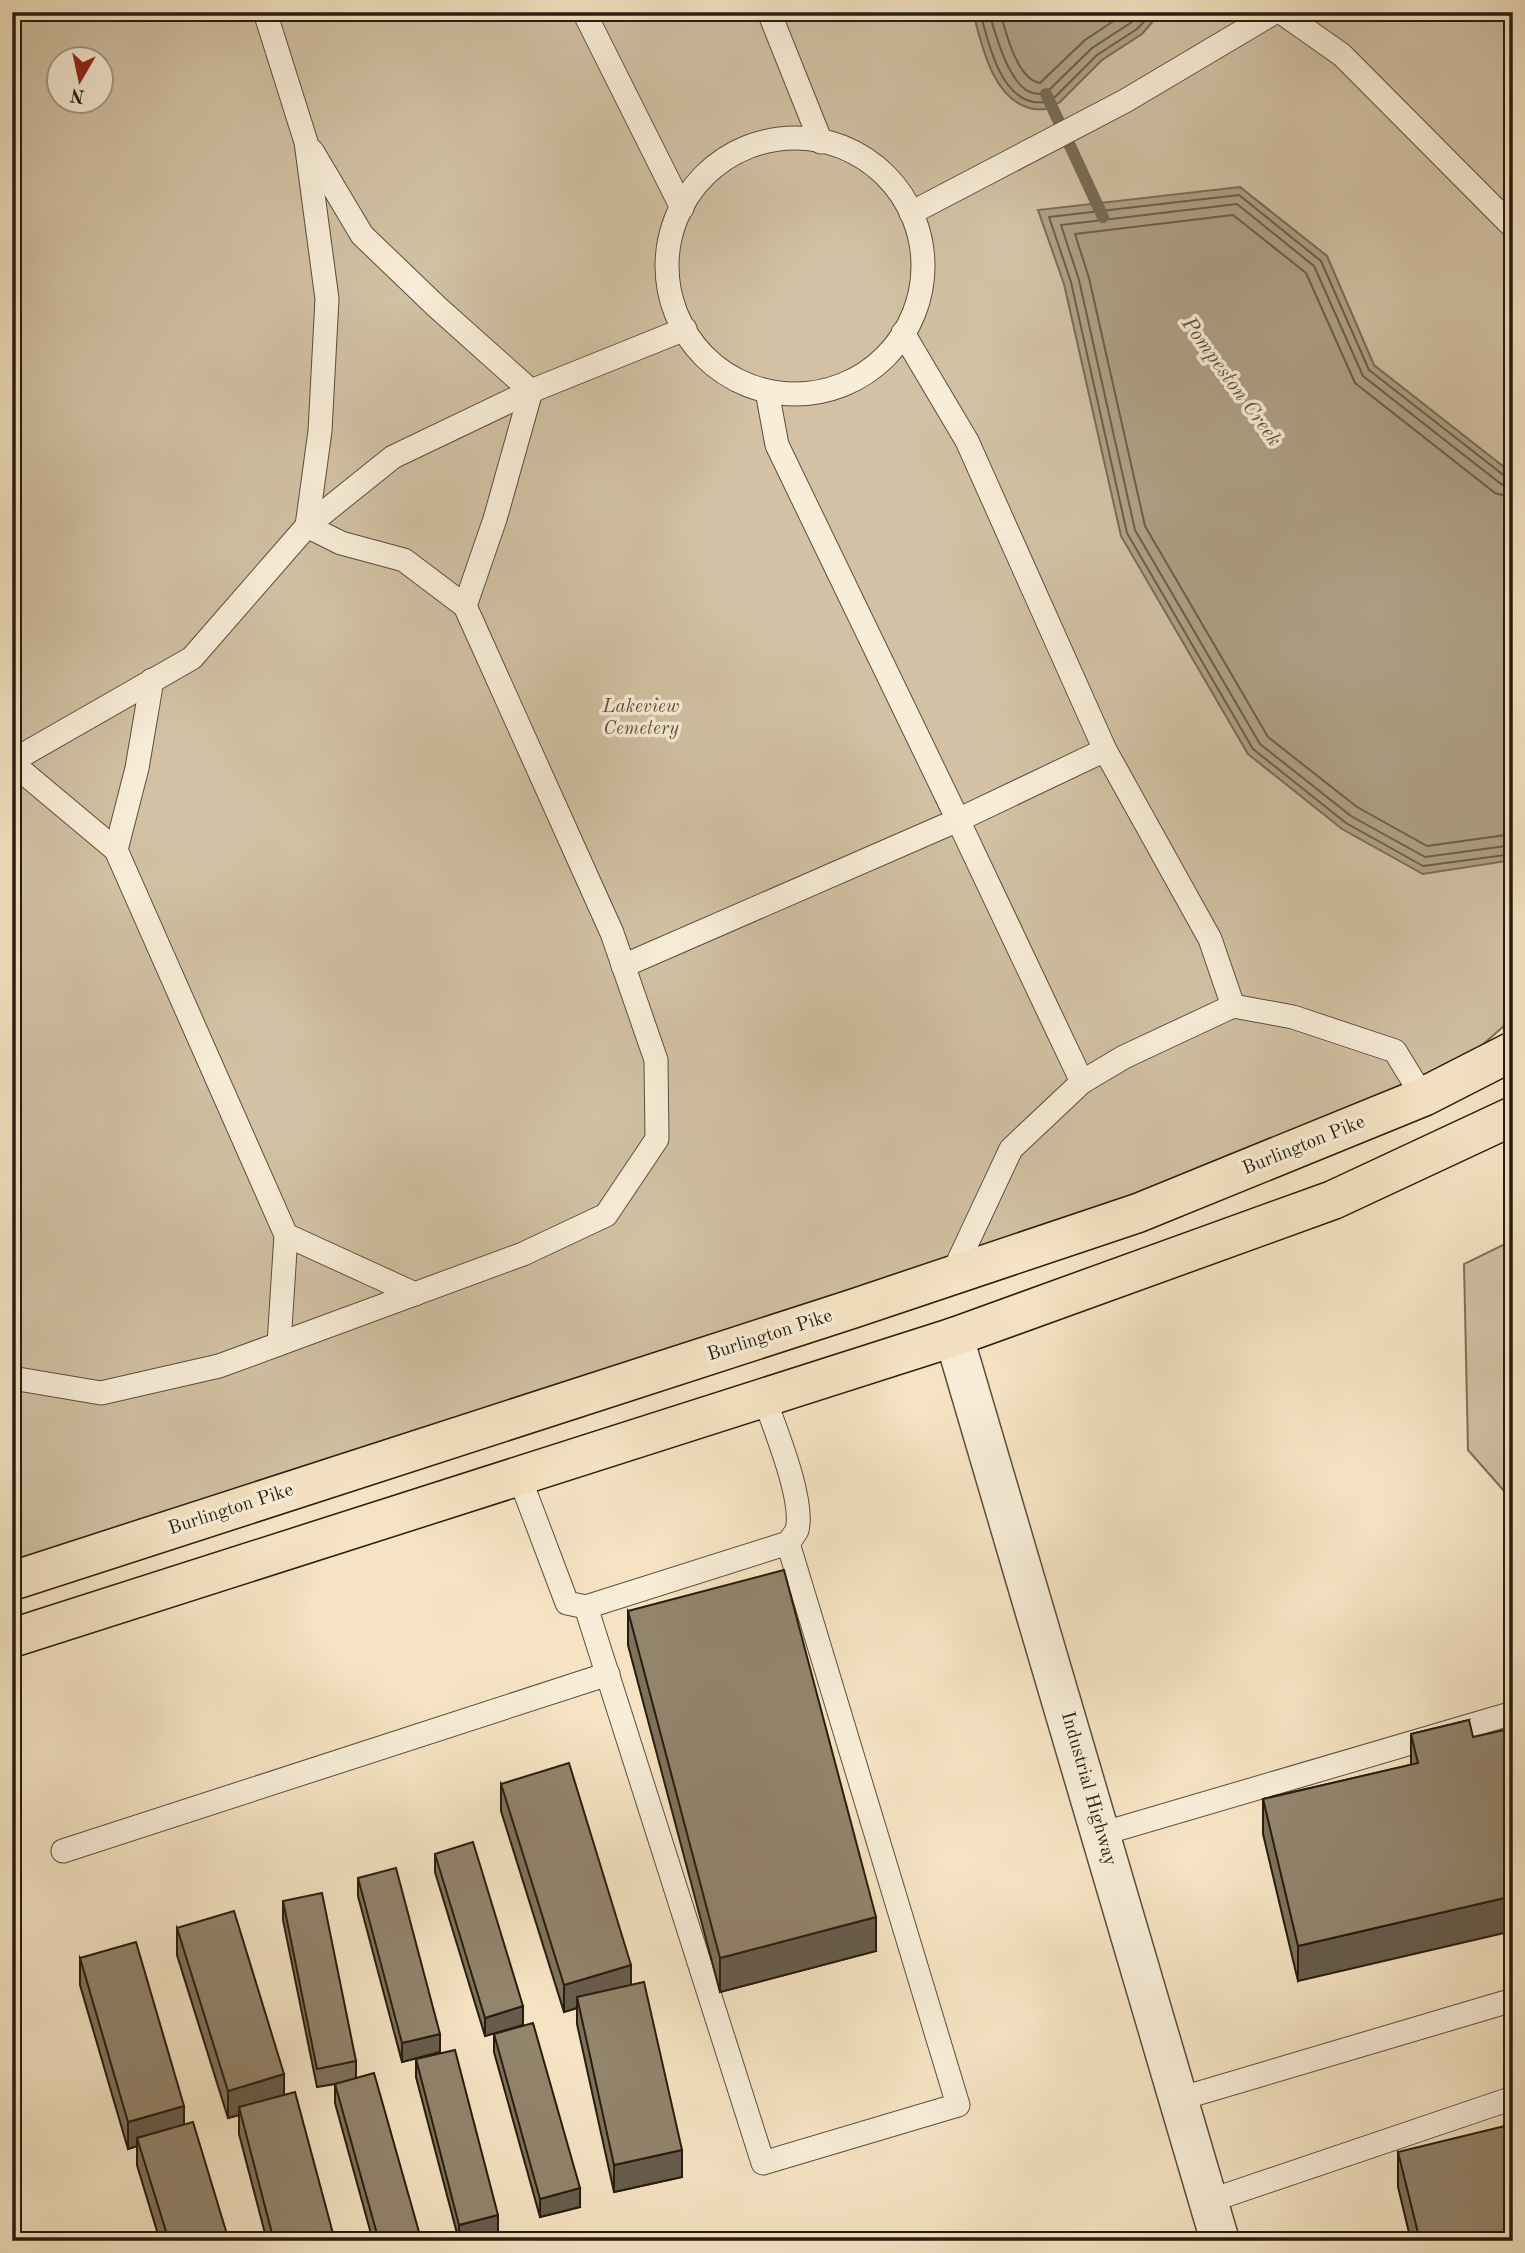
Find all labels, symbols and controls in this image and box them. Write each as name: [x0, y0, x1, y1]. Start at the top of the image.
north arrow: [46, 46, 116, 116]
text: N: [69, 84, 86, 105]
water label: Pompeston Creek: [1177, 313, 1285, 450]
park label: Lakeview Cemetery: [602, 698, 680, 739]
street label: Burlington Pike: [1240, 1113, 1368, 1179]
street label: Burlington Pike: [705, 1307, 835, 1365]
street label: Burlington Pike: [166, 1481, 296, 1539]
street label: Industrial Highway: [1057, 1710, 1119, 1868]

